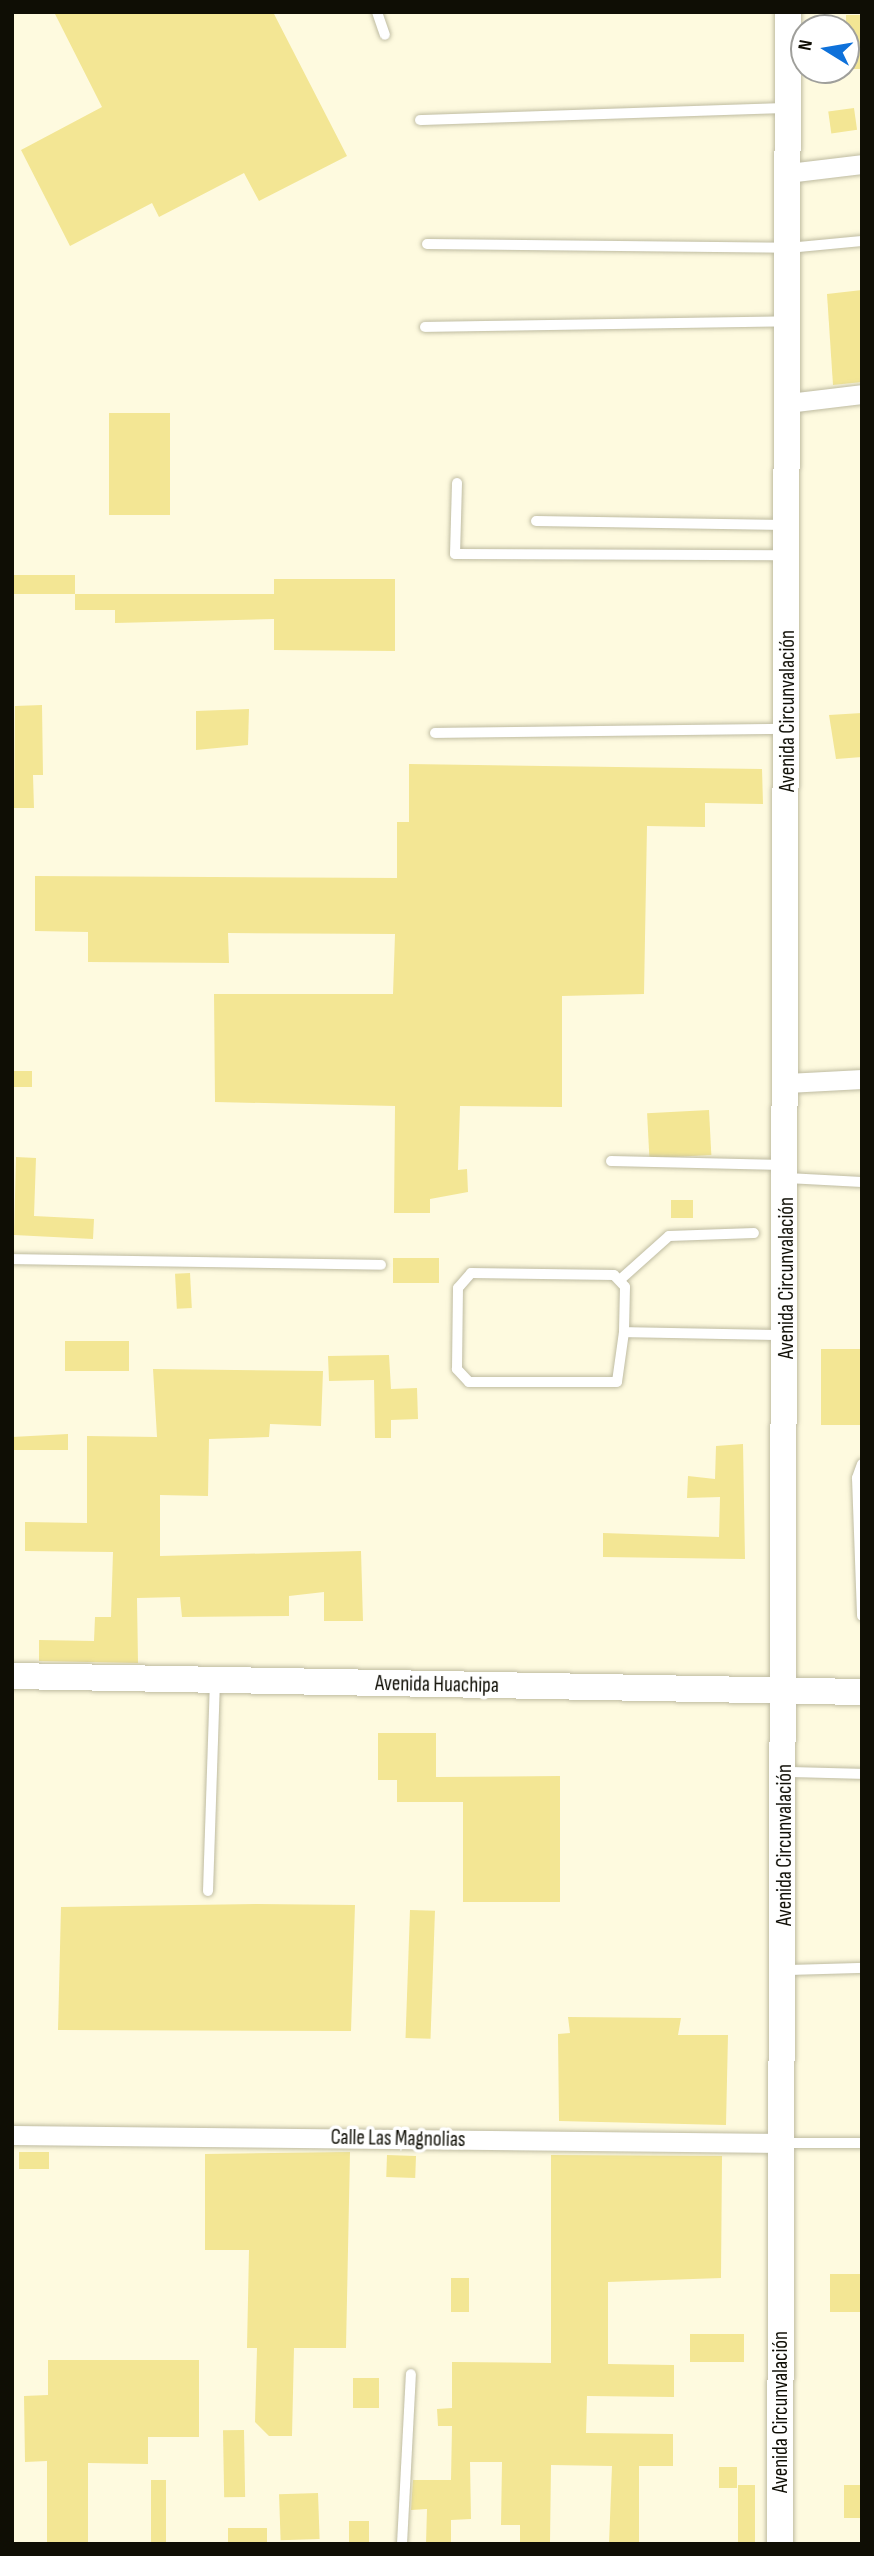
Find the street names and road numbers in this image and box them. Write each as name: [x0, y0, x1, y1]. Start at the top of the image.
street label: Avenida Circunvalación: [775, 630, 801, 792]
street label: Avenida Circunvalación: [774, 1197, 800, 1359]
street label: Avenida Huachipa: [375, 1671, 499, 1699]
street label: Avenida Circunvalación: [772, 1764, 798, 1926]
street label: Calle Las Magnolias: [330, 2125, 466, 2153]
street label: Avenida Circunvalación: [768, 2331, 794, 2493]

